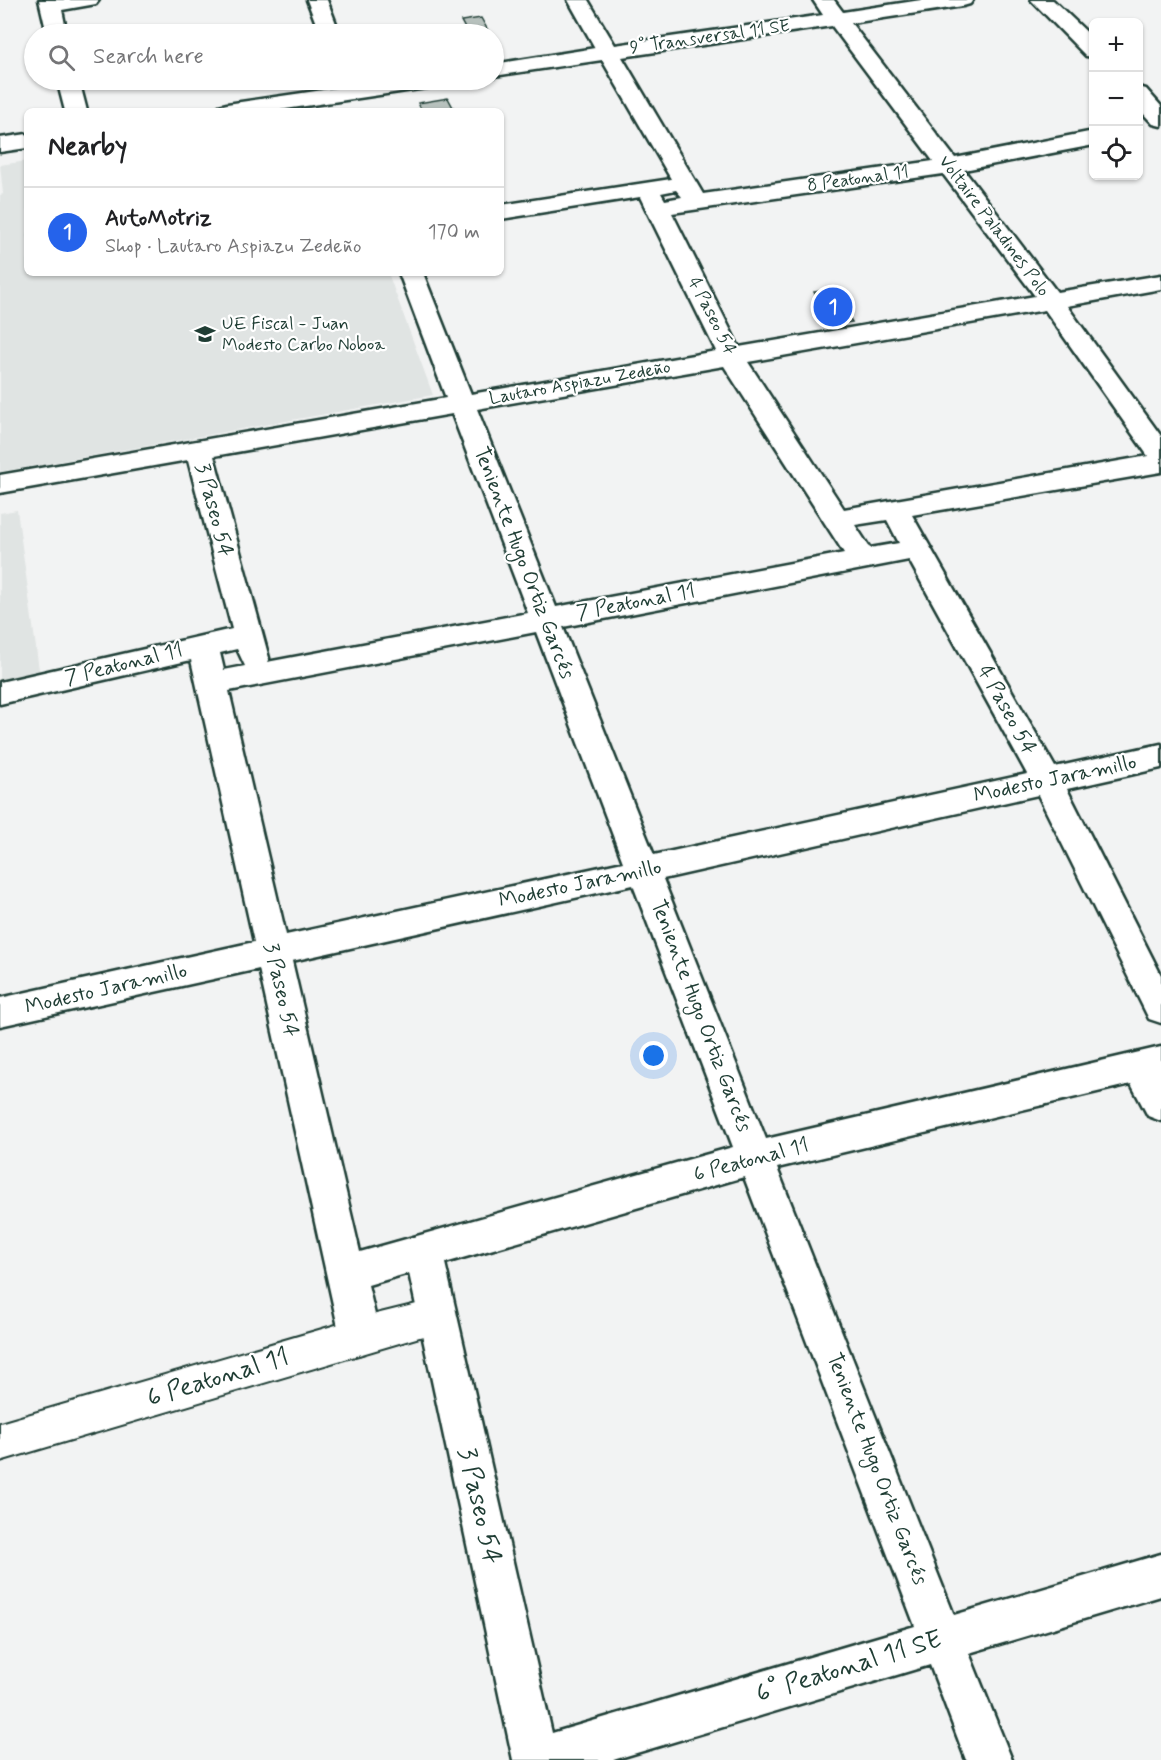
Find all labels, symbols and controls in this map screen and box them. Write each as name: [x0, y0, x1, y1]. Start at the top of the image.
street label: 9° Transversal 11 SE: [628, 14, 792, 60]
map controls: [1089, 18, 1143, 180]
button: +: [1089, 18, 1143, 72]
search box: [24, 24, 504, 90]
icon: search: [45, 41, 78, 74]
text: Search here: [93, 43, 204, 71]
button: −: [1089, 72, 1143, 126]
button: locate: [1089, 126, 1143, 180]
text: Nearby: [48, 130, 127, 164]
street label: Voltaire Paladines Polo: [933, 150, 1055, 302]
street label: 8 Peatonal 11: [806, 160, 910, 198]
text: AutoMotriz: [105, 205, 212, 233]
text: 1: [63, 219, 72, 246]
text: 170 m: [428, 219, 480, 246]
text: Shop · Lautaro Aspiazu Zedeño: [105, 233, 361, 260]
street label: 4 Paseo 54: [682, 273, 742, 359]
pin: 1: [814, 284, 852, 330]
place label: UE Fiscal - Juan Modesto Carbo Noboa: [222, 312, 385, 357]
school or university icon: UE Fiscal - Juan Modesto Carbo Noboa: [193, 322, 217, 346]
street label: Lautaro Aspiazu Zedeño: [487, 355, 673, 411]
street label: Teniente Hugo Ortiz Garcés: [466, 443, 581, 683]
street label: 3 Paseo 54: [188, 460, 240, 560]
street label: 7 Peatonal 11: [574, 577, 698, 627]
street label: 7 Peatonal 11: [62, 636, 186, 692]
street label: 4 Paseo 54: [971, 660, 1043, 760]
street label: Modesto Jaramillo: [971, 748, 1139, 810]
street label: Modesto Jaramillo: [496, 853, 664, 915]
street label: Teniente Hugo Ortiz Garcés: [643, 896, 758, 1136]
street label: 3 Paseo 54: [257, 940, 305, 1040]
street label: Modesto Jaramillo: [22, 957, 190, 1021]
your location: [639, 1041, 668, 1070]
street label: 6 Peatonal 11: [690, 1131, 812, 1189]
street label: 6 Peatonal 11: [143, 1340, 293, 1416]
street label: Teniente Hugo Ortiz Garcés: [819, 1349, 934, 1589]
street label: 3 Paseo 54: [449, 1444, 509, 1568]
street label: 6° Peatonal 11 SE: [752, 1623, 946, 1711]

